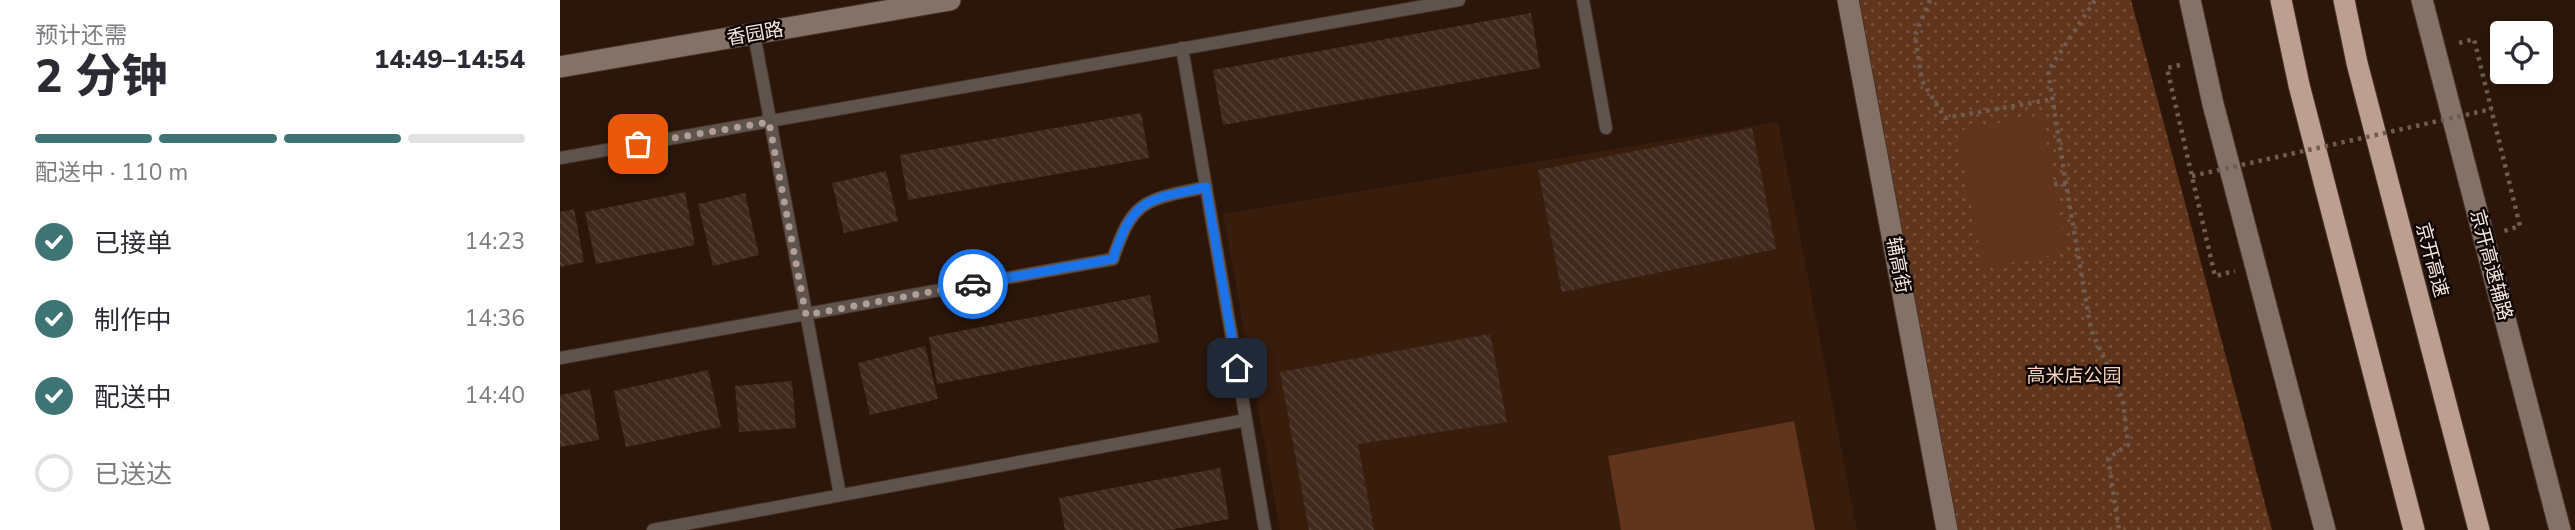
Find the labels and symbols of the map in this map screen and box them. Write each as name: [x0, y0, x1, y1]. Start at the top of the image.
street label: 香园路: [725, 16, 785, 52]
pin: [608, 114, 668, 174]
street label: 京开高速辅路: [2464, 207, 2518, 323]
street label: 京开高速: [2410, 220, 2454, 300]
street label: 辅高街: [1880, 235, 1916, 295]
courier: [938, 249, 1008, 319]
pin: [1207, 338, 1267, 398]
park label: 高米店公园: [2026, 363, 2122, 389]

